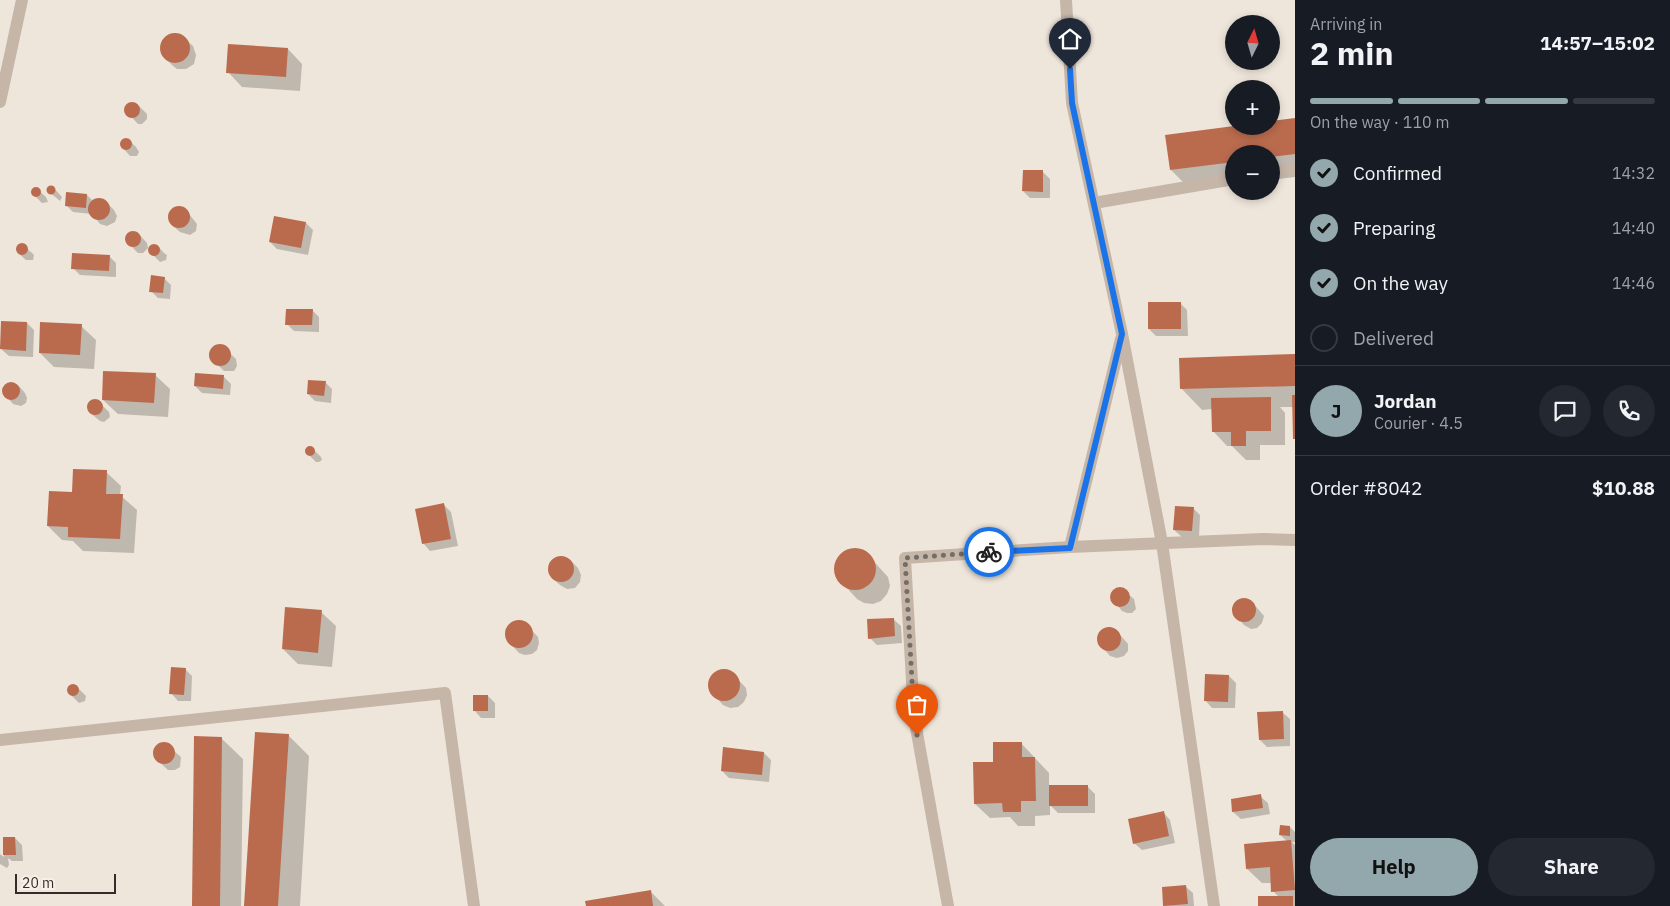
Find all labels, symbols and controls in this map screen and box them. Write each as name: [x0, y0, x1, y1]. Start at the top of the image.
text: Arriving in: [1310, 14, 1382, 34]
north arrow: [1225, 15, 1280, 70]
map controls: [1225, 15, 1280, 200]
pin: [1049, 18, 1091, 69]
icon: home: [1056, 25, 1084, 53]
text: 14:57–15:02: [1540, 31, 1655, 55]
text: 2 min: [1310, 32, 1394, 74]
button: +: [1225, 80, 1280, 135]
text: On the way · 110 m: [1310, 112, 1449, 132]
button: −: [1225, 145, 1280, 200]
icon: check: [1310, 159, 1338, 187]
text: Confirmed: [1353, 161, 1442, 185]
text: 14:32: [1612, 163, 1655, 183]
icon: check: [1310, 214, 1338, 242]
text: Preparing: [1353, 216, 1435, 240]
text: 14:40: [1612, 218, 1655, 238]
icon: check: [1310, 269, 1338, 297]
text: On the way: [1353, 271, 1448, 295]
text: 14:46: [1612, 273, 1655, 293]
text: Delivered: [1353, 326, 1434, 350]
button: chat: [1539, 385, 1591, 437]
button: phone: [1603, 385, 1655, 437]
text: Jordan: [1374, 389, 1437, 413]
text: J: [1331, 399, 1341, 423]
text: Courier · 4.5: [1374, 413, 1463, 433]
text: Order #8042: [1310, 476, 1422, 500]
text: $10.88: [1592, 476, 1655, 500]
courier: [964, 527, 1014, 577]
icon: bike: [975, 538, 1003, 566]
pin: [896, 684, 938, 735]
icon: bag: [903, 691, 931, 719]
button: Help: [1310, 838, 1478, 896]
button: Share: [1488, 838, 1655, 896]
scale bar: [15, 871, 116, 894]
text: 20 m: [22, 874, 54, 892]

